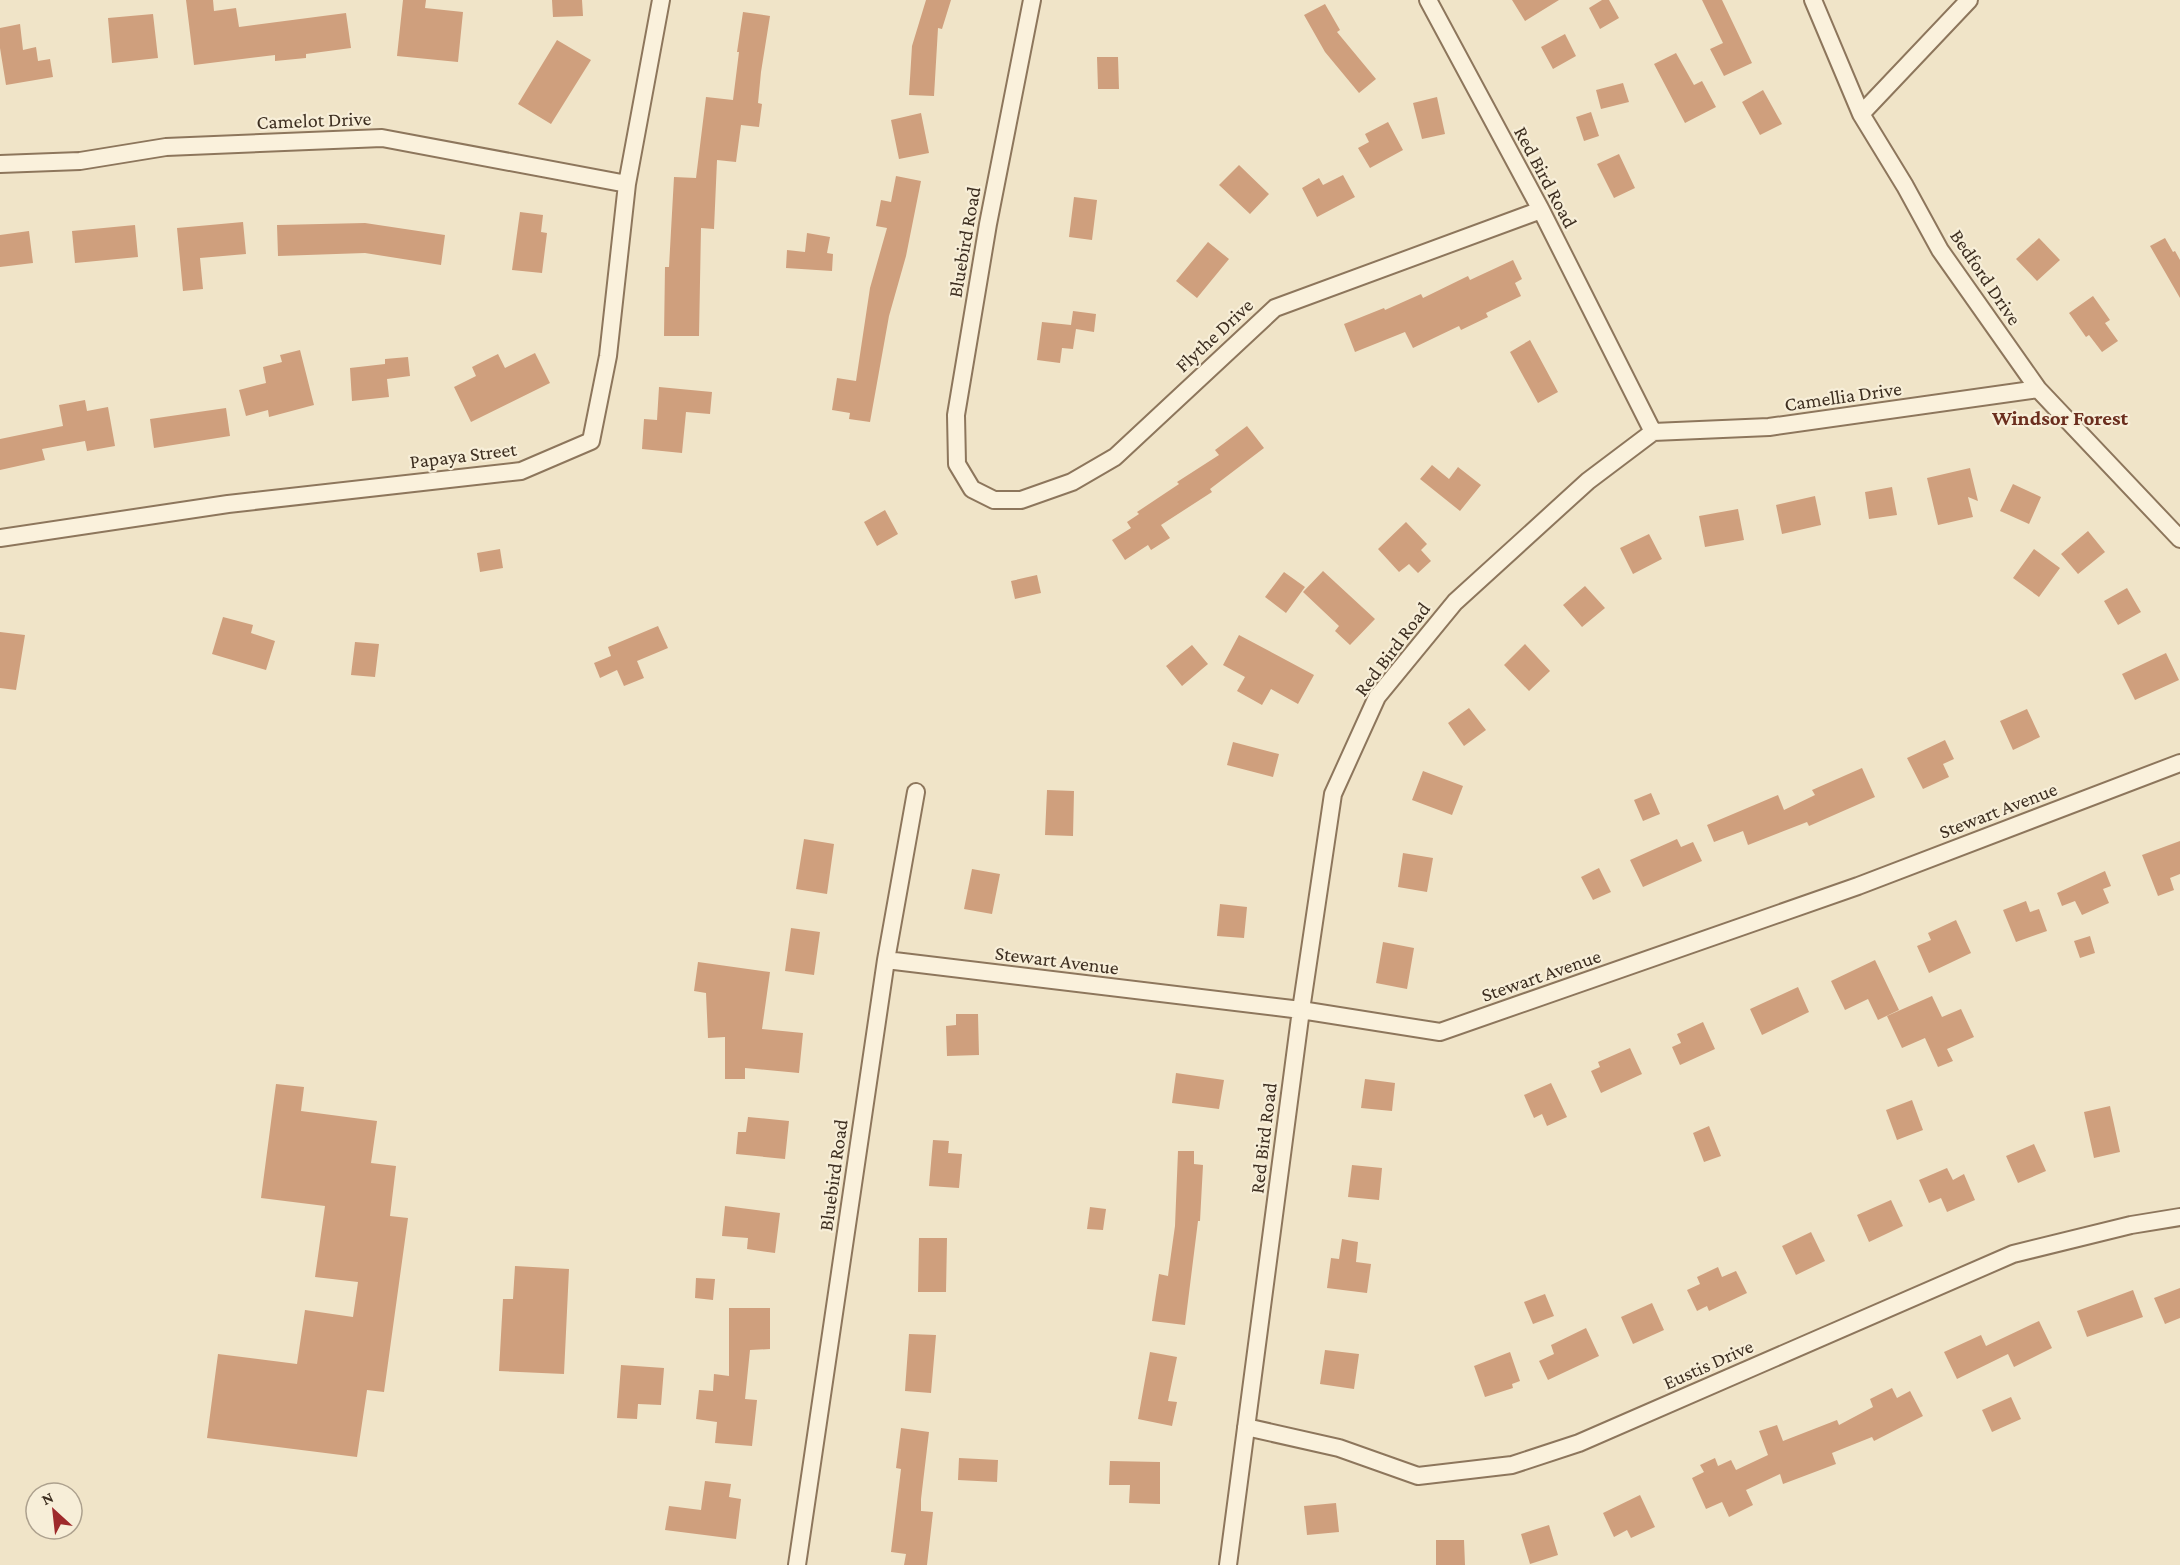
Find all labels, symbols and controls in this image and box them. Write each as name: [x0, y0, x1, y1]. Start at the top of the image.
street label: Camelot Drive: [256, 107, 372, 133]
street label: Red Bird Road: [1510, 123, 1582, 232]
street label: Bluebird Road: [943, 184, 985, 299]
street label: Bedford Drive: [1946, 225, 2026, 329]
street label: Flythe Drive: [1171, 293, 1258, 377]
street label: Camellia Drive: [1783, 377, 1903, 415]
district label: Windsor Forest: [1991, 406, 2129, 430]
street label: Papaya Street: [408, 437, 518, 473]
street label: Red Bird Road: [1350, 597, 1435, 700]
street label: Stewart Avenue: [1936, 777, 2060, 843]
street label: Stewart Avenue: [994, 941, 1120, 979]
street label: Stewart Avenue: [1478, 944, 1604, 1006]
street label: Red Bird Road: [1245, 1081, 1281, 1195]
street label: Bluebird Road: [814, 1117, 852, 1232]
street label: Eustis Drive: [1660, 1334, 1757, 1394]
north arrow: [24, 1481, 84, 1541]
text: N: [39, 1488, 56, 1508]

